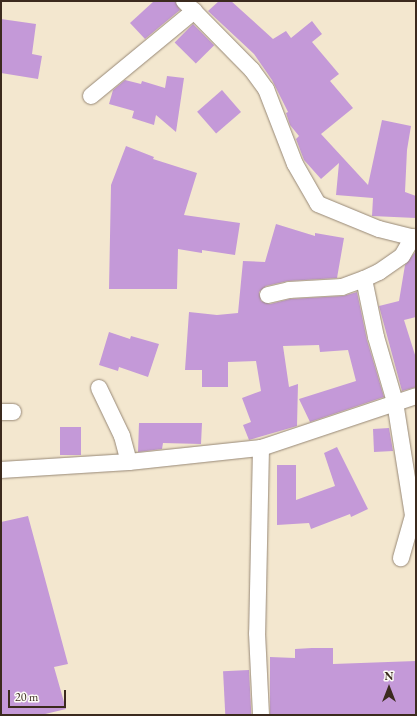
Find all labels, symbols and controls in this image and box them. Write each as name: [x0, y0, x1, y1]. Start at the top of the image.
north arrow: [369, 668, 409, 708]
text: N: [385, 669, 393, 683]
scale bar: [10, 682, 68, 708]
text: 20 m: [15, 689, 38, 705]

